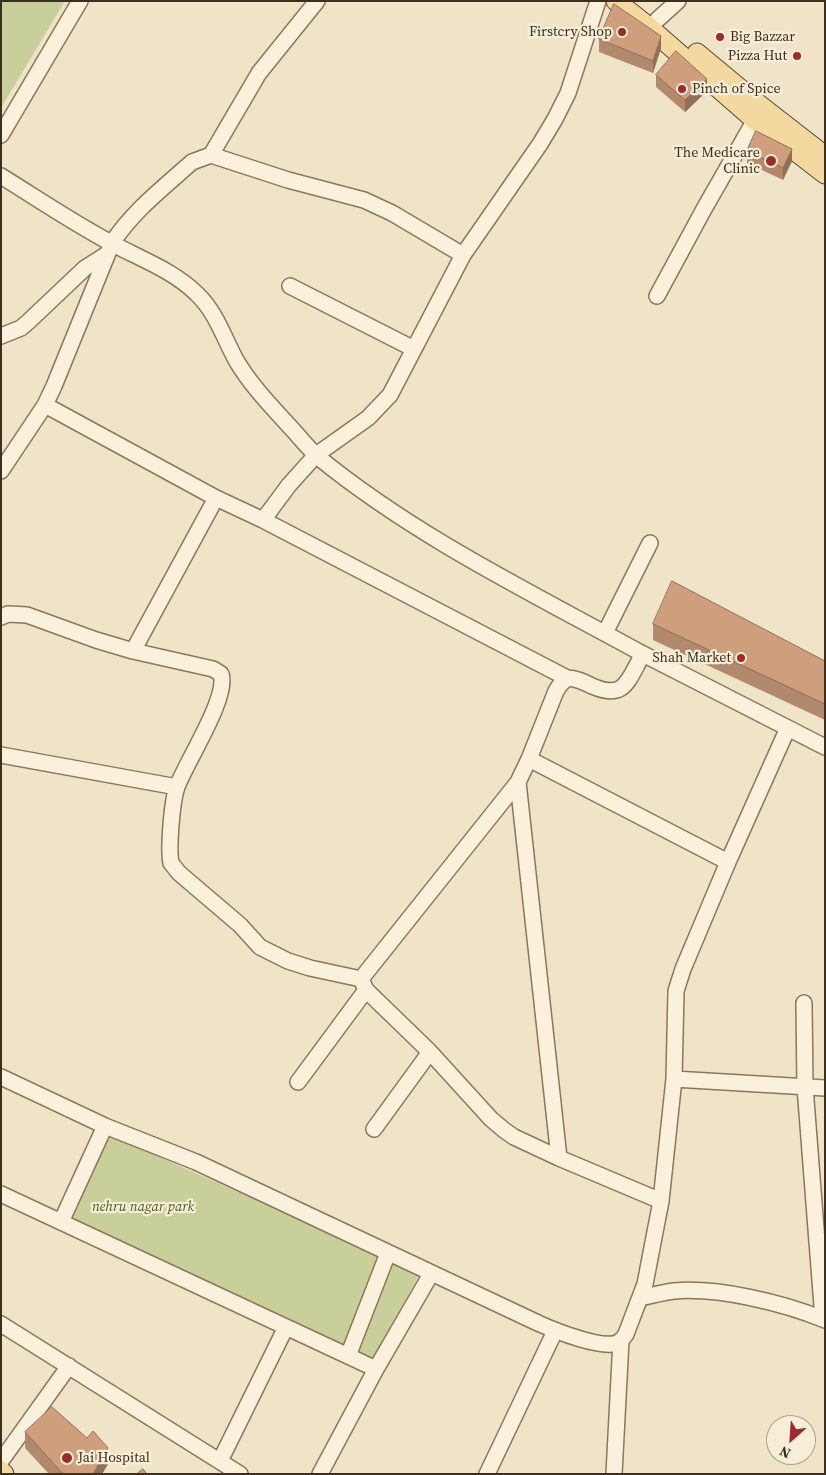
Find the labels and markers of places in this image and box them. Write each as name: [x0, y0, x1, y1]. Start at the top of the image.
place label: Firstcry Shop: [529, 24, 612, 40]
marker: Firstcry Shop: [616, 26, 628, 38]
place label: Big Bazzar: [730, 29, 795, 45]
marker: Big Bazzar: [714, 31, 726, 43]
place label: Pizza Hut: [728, 48, 787, 64]
marker: Pizza Hut: [791, 50, 803, 62]
place label: Pinch of Spice: [692, 81, 781, 97]
marker: Pinch of Spice: [676, 83, 688, 95]
place label: The Medicare Clinic: [674, 145, 760, 178]
marker: The Medicare Clinic: [764, 154, 778, 168]
place label: Shah Market: [653, 650, 731, 666]
marker: Shah Market: [735, 652, 747, 664]
place label: Jai Hospital: [78, 1450, 150, 1466]
marker: Jai Hospital: [60, 1451, 74, 1465]

